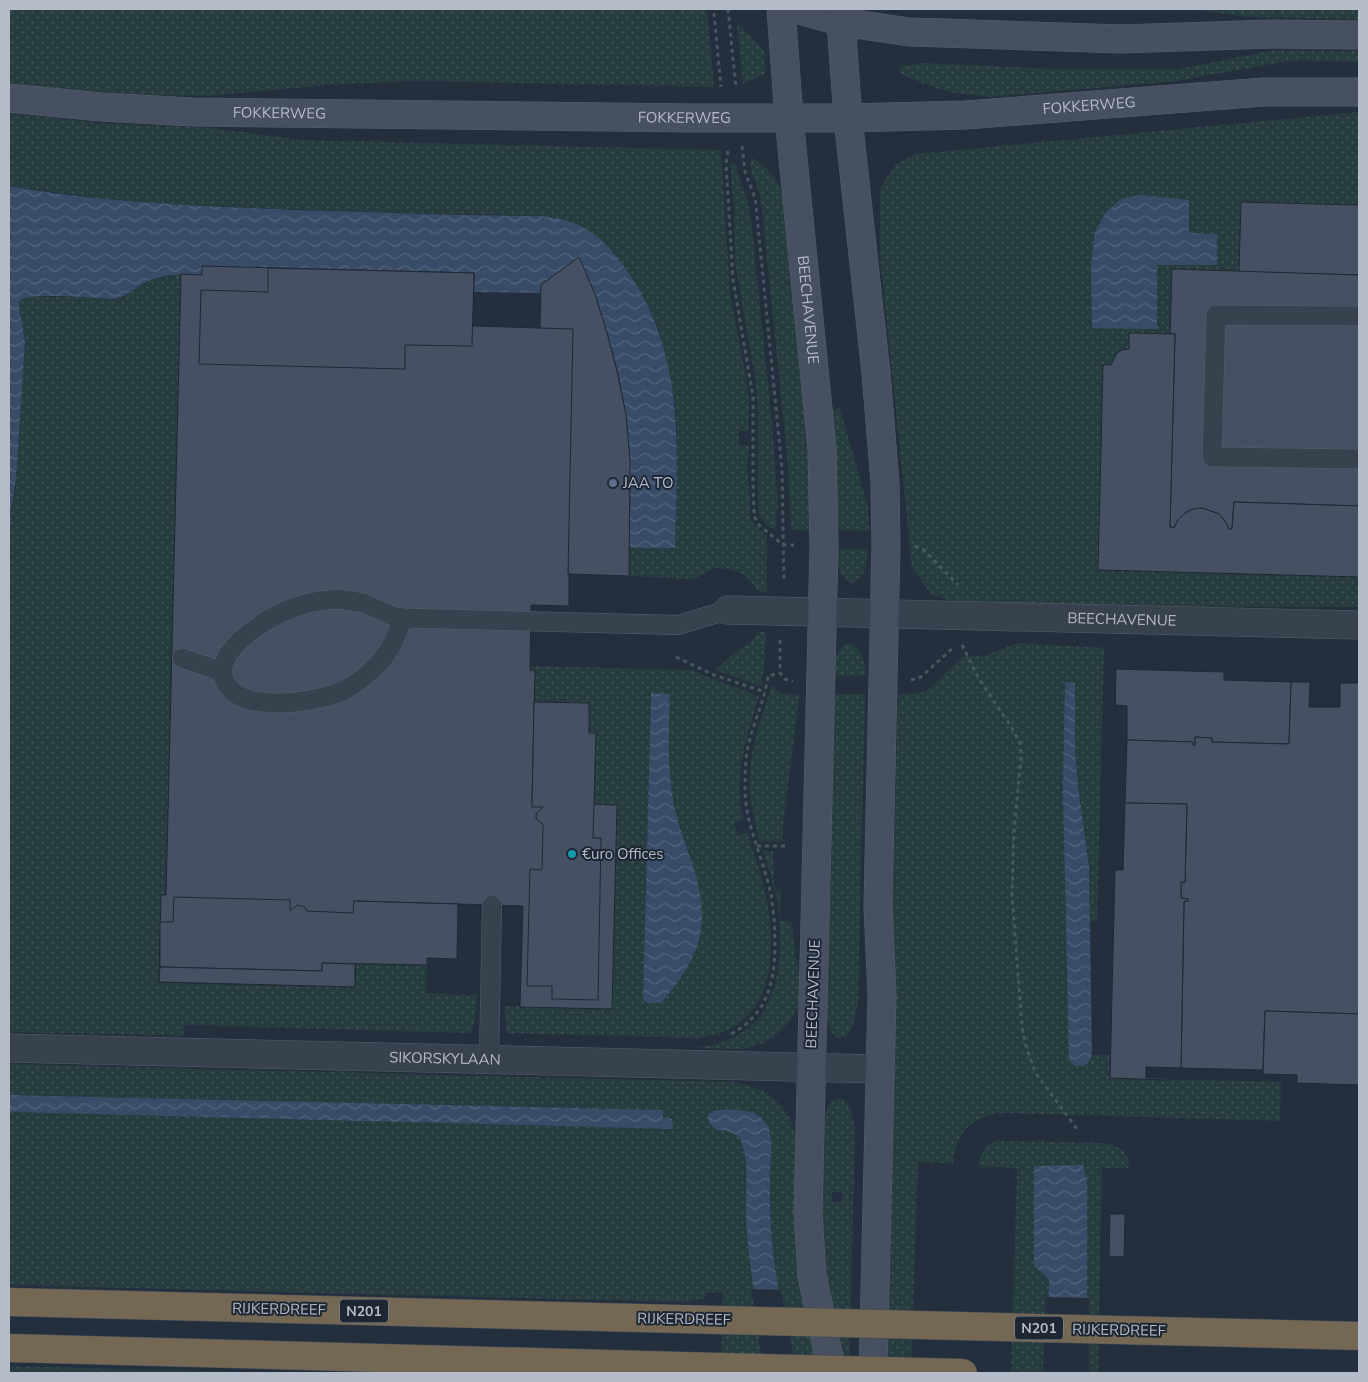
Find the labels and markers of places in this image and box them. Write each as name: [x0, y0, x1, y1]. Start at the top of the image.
place label: JAA TO: [622, 473, 673, 493]
marker: JAA TO: [607, 477, 619, 489]
place label: €uro Offices: [582, 844, 664, 864]
marker: €uro Offices: [566, 848, 578, 860]

